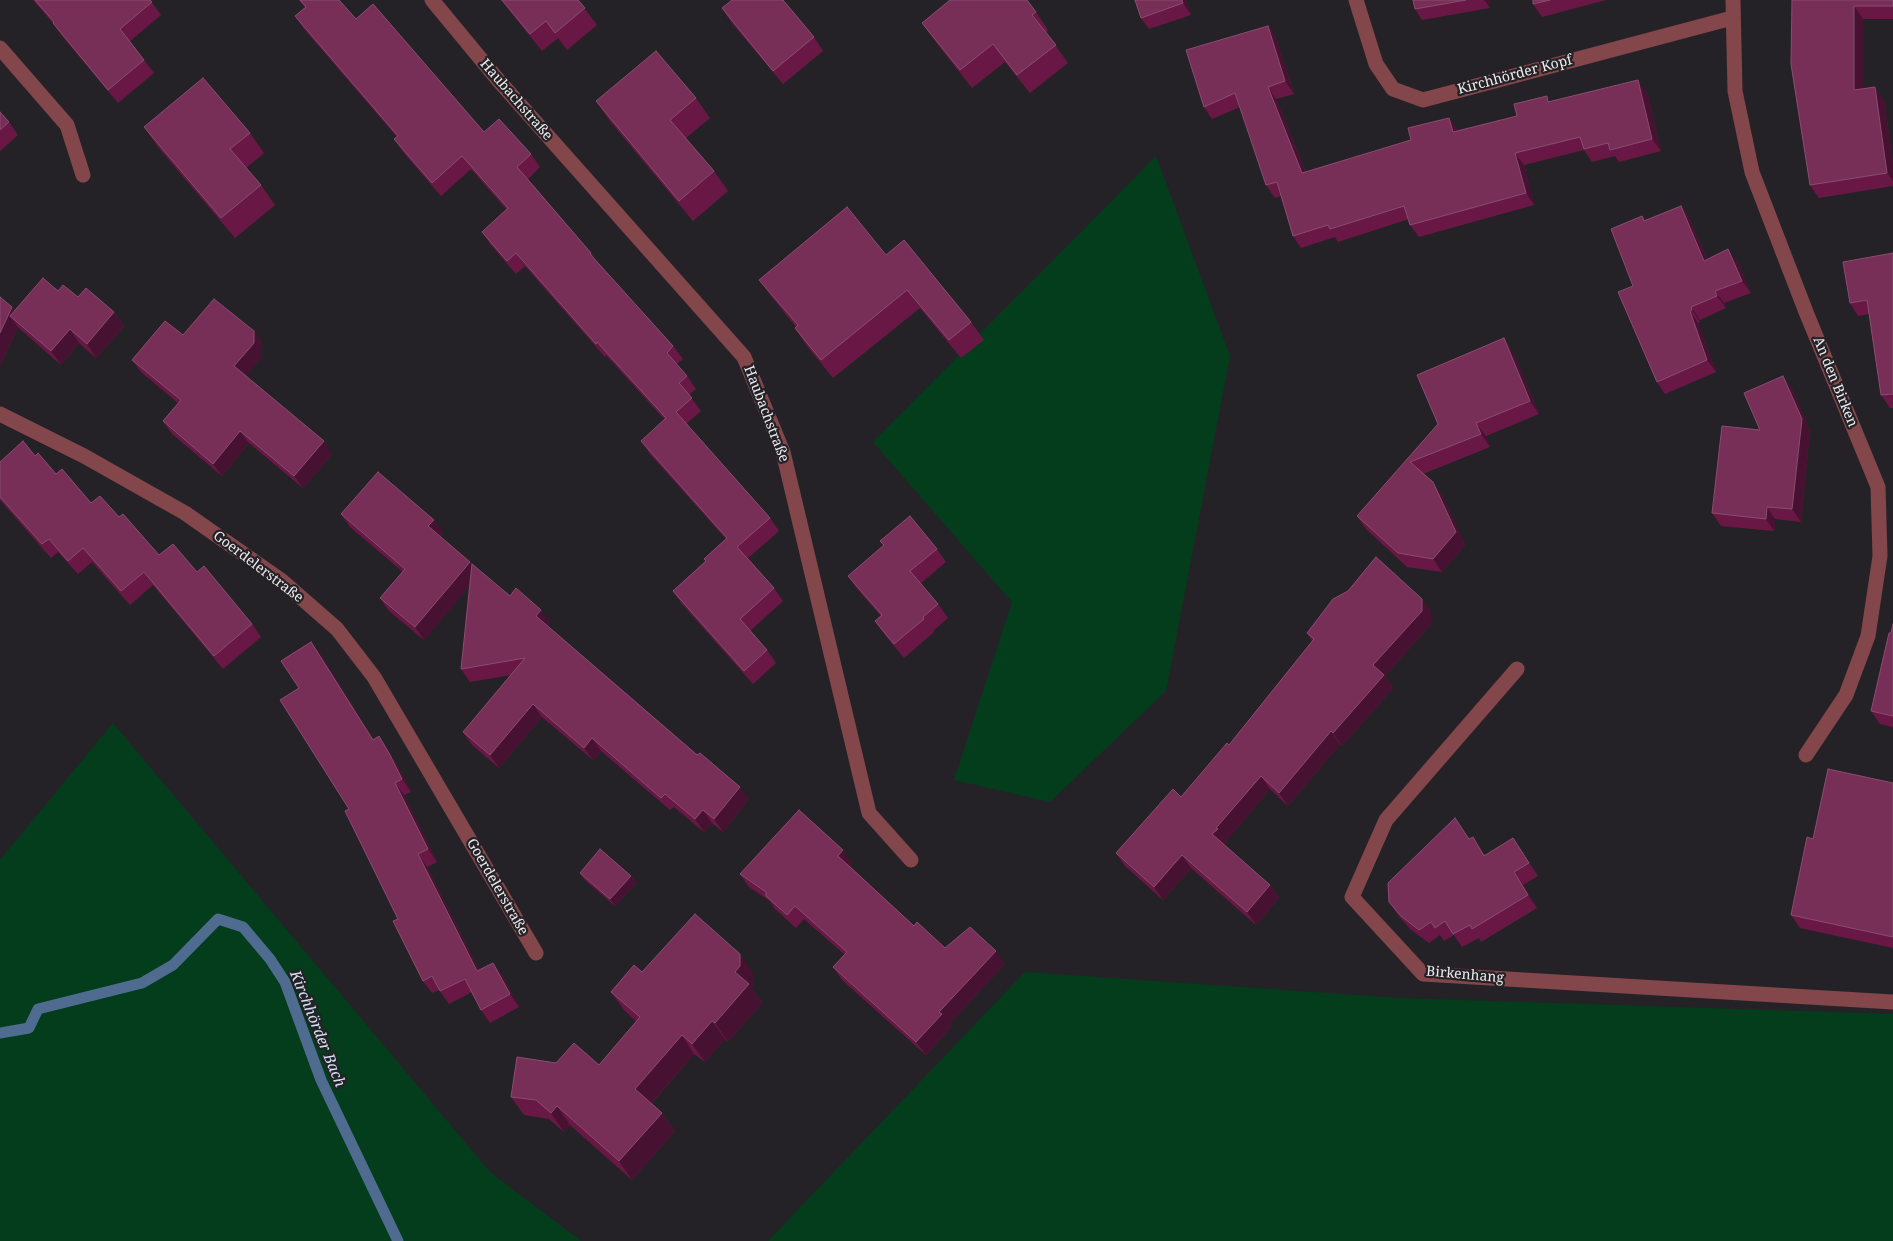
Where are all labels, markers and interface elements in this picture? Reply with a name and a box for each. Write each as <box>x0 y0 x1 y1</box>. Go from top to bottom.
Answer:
street label: Kirchhörder Kopf <box>1456 52 1574 98</box>
street label: Haubachstraße <box>476 56 556 144</box>
street label: An den Birken <box>1809 334 1861 430</box>
street label: Haubachstraße <box>740 363 792 465</box>
street label: Goerdelerstraße <box>210 528 306 606</box>
street label: Goerdelerstraße <box>463 836 531 938</box>
street label: Birkenhang <box>1425 963 1505 987</box>
water label: Kirchhörder Bach <box>285 968 349 1090</box>

